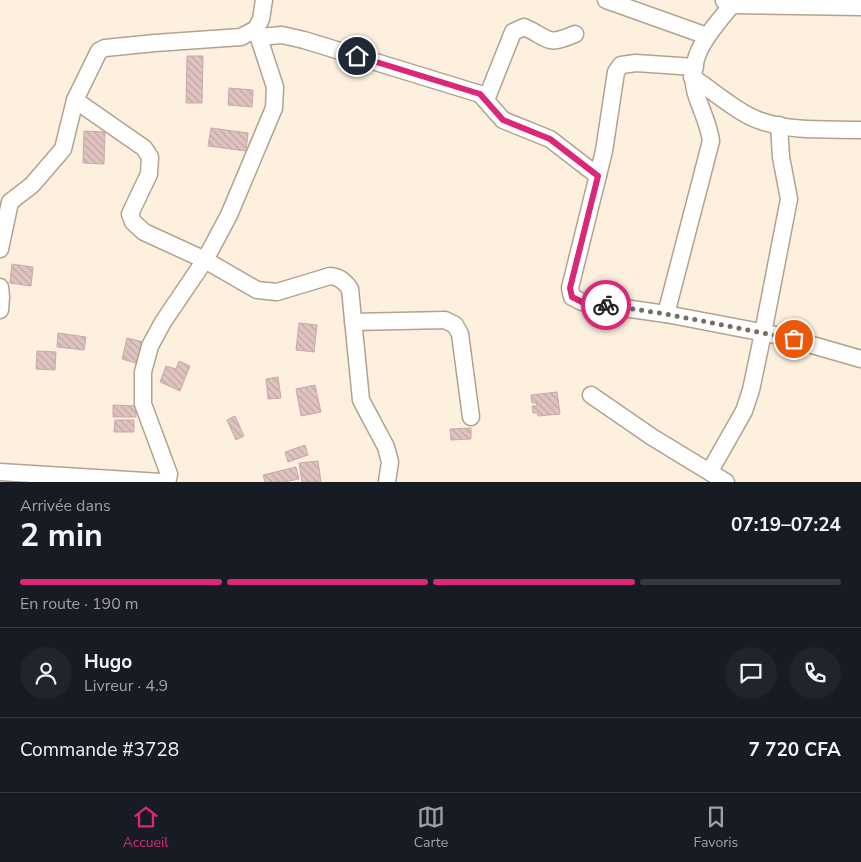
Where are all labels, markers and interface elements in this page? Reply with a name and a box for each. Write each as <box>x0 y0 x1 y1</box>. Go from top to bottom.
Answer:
pin <box>336 35 378 77</box>
icon: home <box>343 42 371 70</box>
courier <box>581 280 631 330</box>
icon: bike <box>592 291 620 319</box>
pin <box>773 318 815 360</box>
icon: bag <box>780 325 808 353</box>
text: Arrivée dans <box>20 495 111 517</box>
text: 07:19–07:24 <box>731 512 841 538</box>
text: 2 min <box>20 514 103 557</box>
text: En route · 190 m <box>20 593 139 615</box>
button: person <box>20 647 72 699</box>
button: chat <box>725 647 777 699</box>
button: phone <box>789 647 841 699</box>
text: Hugo <box>84 649 132 675</box>
text: Livreur · 4.9 <box>84 675 168 697</box>
text: Commande #3728 <box>20 737 179 763</box>
text: 7 720 CFA <box>748 737 841 763</box>
tab: Accueil <box>123 803 168 852</box>
tab: Carte <box>414 803 448 852</box>
tab: Favoris <box>694 803 738 852</box>

